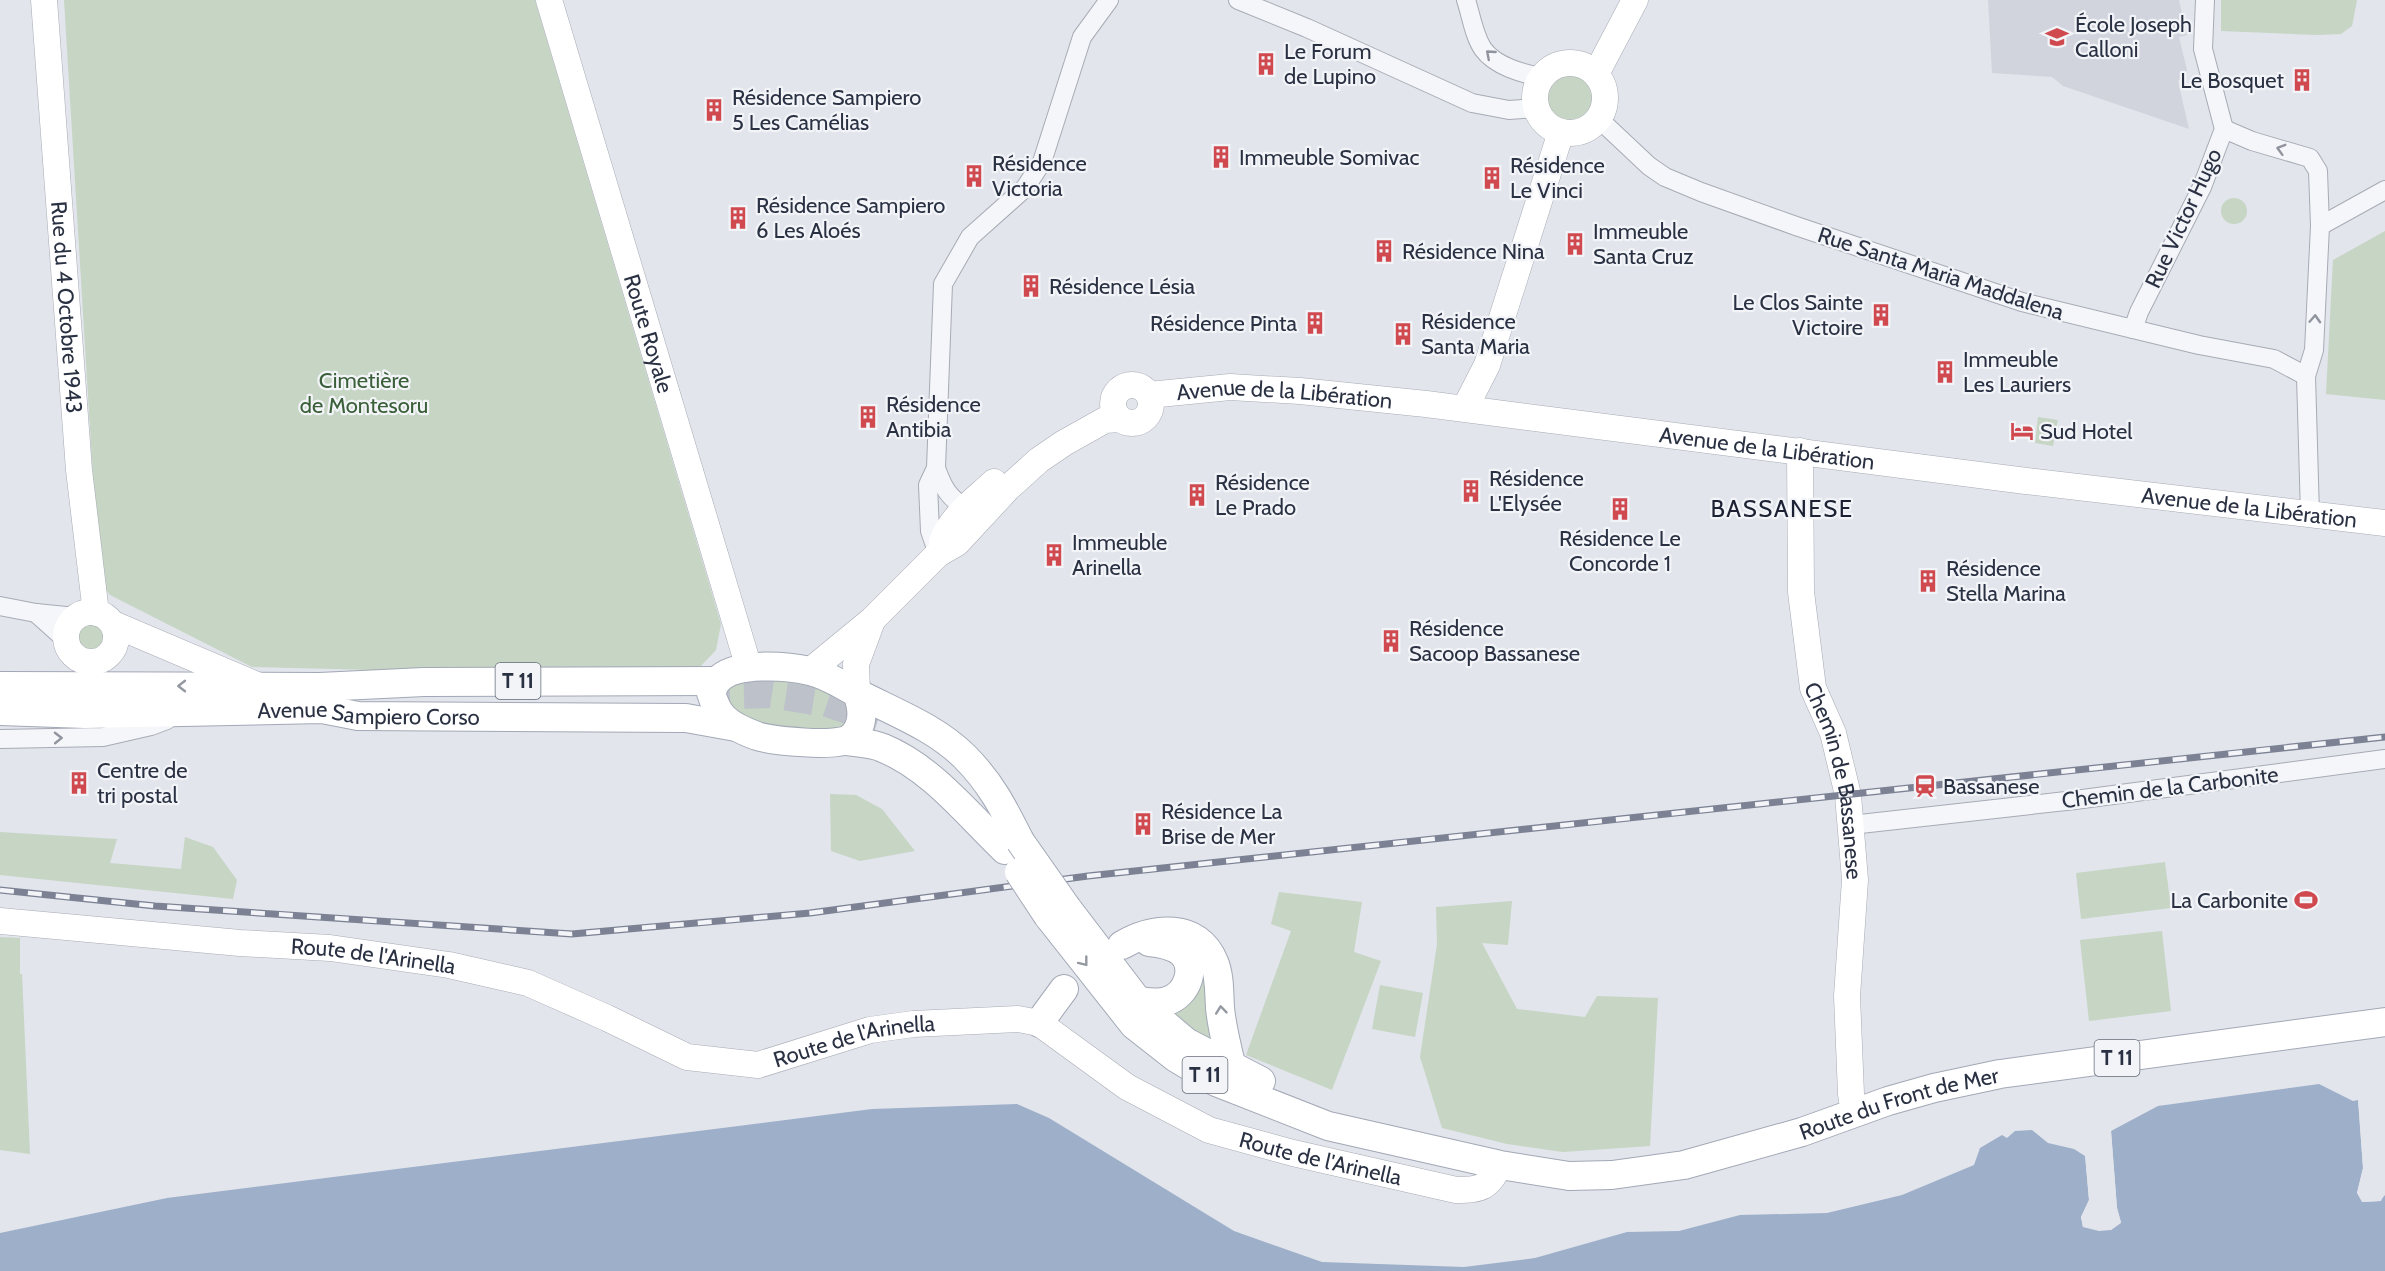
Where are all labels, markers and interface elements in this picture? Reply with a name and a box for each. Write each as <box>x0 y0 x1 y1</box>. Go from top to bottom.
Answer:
place label: École Joseph Calloni <box>2075 11 2192 63</box>
school or university icon: École Joseph Calloni <box>2044 24 2070 50</box>
place label: Le Forum de Lupino <box>1284 38 1376 90</box>
one-way arrow <box>1486 50 1497 61</box>
building icon: Le Forum de Lupino <box>1253 51 1279 77</box>
place label: Le Bosquet <box>2180 67 2285 94</box>
building icon: Le Bosquet <box>2289 67 2315 93</box>
place label: Résidence Sampiero 5 Les Camélias <box>732 84 921 136</box>
building icon: Résidence Sampiero 5 Les Camélias <box>701 97 727 123</box>
building icon: Immeuble Somivac <box>1208 144 1234 170</box>
place label: Immeuble Somivac <box>1239 144 1419 171</box>
street label: Rue Victor Hugo <box>2139 144 2228 292</box>
one-way arrow <box>2276 144 2287 156</box>
place label: Résidence Victoria <box>992 150 1087 202</box>
place label: Résidence Le Vinci <box>1510 152 1605 204</box>
building icon: Résidence Victoria <box>961 163 987 189</box>
building icon: Résidence Le Vinci <box>1479 165 1505 191</box>
place label: Résidence Sampiero 6 Les Aloés <box>756 192 945 244</box>
street label: Rue du 4 Octobre 1943 <box>45 200 88 414</box>
building icon: Résidence Sampiero 6 Les Aloés <box>725 205 751 231</box>
place label: Immeuble Santa Cruz <box>1593 218 1694 270</box>
street label: Rue Santa Maria Maddalena <box>1814 221 2068 326</box>
building icon: Immeuble Santa Cruz <box>1562 231 1588 257</box>
building icon: Résidence Nina <box>1371 238 1397 264</box>
place label: Résidence Nina <box>1402 238 1545 265</box>
street label: Route Royale <box>618 271 679 396</box>
building icon: Résidence Lésia <box>1018 273 1044 299</box>
place label: Résidence Lésia <box>1049 273 1196 300</box>
place label: Le Clos Sainte Victoire <box>1732 289 1863 341</box>
building icon: Le Clos Sainte Victoire <box>1868 302 1894 328</box>
place label: Résidence Santa Maria <box>1421 308 1530 360</box>
place label: Résidence Pinta <box>1150 310 1297 337</box>
building icon: Résidence Pinta <box>1302 310 1328 336</box>
one-way arrow <box>2309 314 2322 323</box>
building icon: Résidence Santa Maria <box>1390 321 1416 347</box>
place label: Immeuble Les Lauriers <box>1963 346 2071 398</box>
building icon: Immeuble Les Lauriers <box>1932 359 1958 385</box>
park label: Cimetière de Montesoru <box>300 367 428 419</box>
street label: Avenue de la Libération <box>1175 374 1394 414</box>
place label: Résidence Antibia <box>886 391 981 443</box>
building icon: Résidence Antibia <box>855 404 881 430</box>
hotel icon: Sud Hotel <box>2009 418 2035 444</box>
place label: Sud Hotel <box>2040 418 2133 445</box>
street label: Avenue de la Libération <box>1658 421 1876 475</box>
place label: Résidence L'Elysée <box>1489 465 1584 517</box>
place label: Résidence Le Prado <box>1215 469 1310 521</box>
building icon: Résidence L'Elysée <box>1458 478 1484 504</box>
building icon: Résidence Le Prado <box>1184 482 1210 508</box>
street label: Avenue de la Libération <box>2140 482 2359 534</box>
district label: BASSANESE <box>1711 494 1853 523</box>
building icon: Résidence Le Concorde 1 <box>1607 496 1633 522</box>
place label: Résidence Le Concorde 1 <box>1559 525 1681 577</box>
place label: Immeuble Arinella <box>1072 529 1167 581</box>
building icon: Immeuble Arinella <box>1041 542 1067 568</box>
place label: Résidence Stella Marina <box>1946 555 2066 607</box>
building icon: Résidence Stella Marina <box>1915 568 1941 594</box>
place label: Résidence Sacoop Bassanese <box>1409 615 1580 667</box>
building icon: Résidence Sacoop Bassanese <box>1378 628 1404 654</box>
road number: T 11 <box>496 663 540 699</box>
street label: Chemin de Bassanese <box>1798 678 1868 881</box>
one-way arrow <box>177 680 186 692</box>
street label: Avenue Sampiero Corso <box>257 696 480 731</box>
one-way arrow <box>54 732 63 744</box>
place label: Centre de tri postal <box>97 757 187 809</box>
street label: Chemin de la Carbonite <box>2060 761 2280 814</box>
building icon: Centre de tri postal <box>66 770 92 796</box>
station icon: Bassanese <box>1912 773 1938 799</box>
place label: Bassanese <box>1943 773 2039 800</box>
place label: Résidence La Brise de Mer <box>1161 798 1283 850</box>
building icon: Résidence La Brise de Mer <box>1130 811 1156 837</box>
place label: La Carbonite <box>2171 887 2288 914</box>
sports icon: La Carbonite <box>2293 887 2319 913</box>
street label: Route de l'Arinella <box>290 933 459 980</box>
one-way arrow <box>1077 955 1088 966</box>
one-way arrow <box>1215 1006 1228 1015</box>
street label: Route de l'Arinella <box>770 1010 936 1073</box>
road number: T 11 <box>2094 1040 2140 1076</box>
road number: T 11 <box>1182 1057 1228 1093</box>
street label: Route du Front de Mer <box>1796 1062 2001 1146</box>
street label: Route de l'Arinella <box>1236 1126 1405 1191</box>

